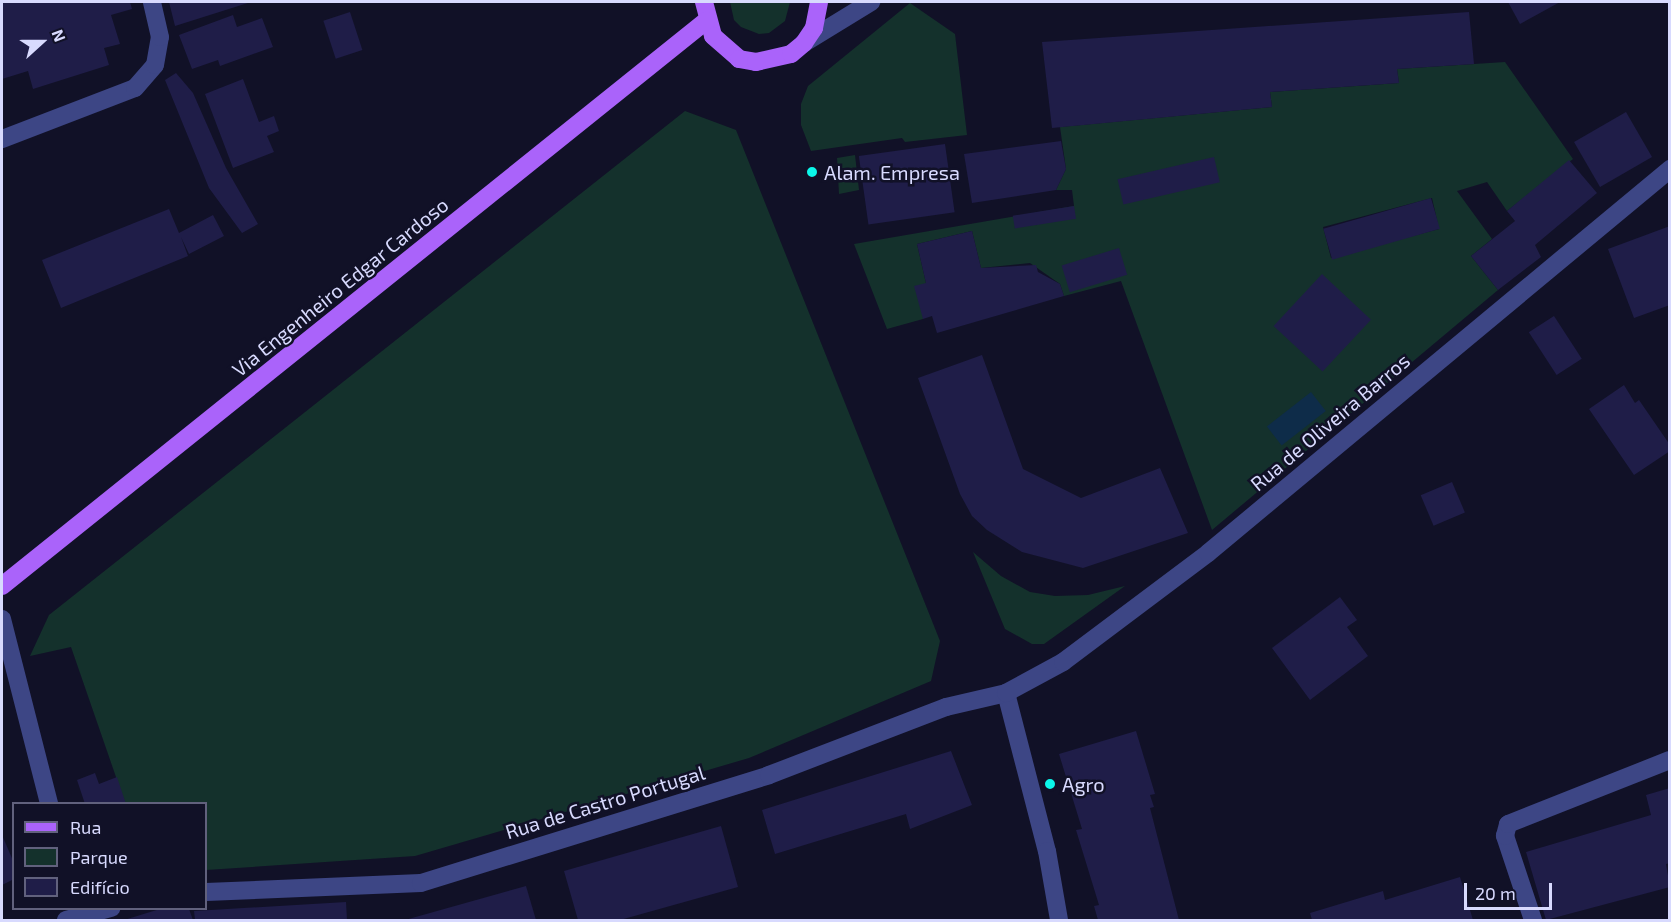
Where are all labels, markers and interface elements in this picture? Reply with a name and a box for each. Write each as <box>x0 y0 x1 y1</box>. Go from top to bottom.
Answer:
north arrow <box>12 12 72 72</box>
text: N <box>48 27 70 44</box>
place label: Alam. Empresa <box>824 160 960 184</box>
marker: Alam. Empresa <box>805 165 819 179</box>
street label: Via Engenheiro Edgar Cardoso <box>227 192 453 382</box>
street label: Rua de Oliveira Barros <box>1246 348 1414 496</box>
street label: Rua de Castro Portugal <box>502 760 708 844</box>
place label: Agro <box>1062 772 1105 796</box>
marker: Agro <box>1043 777 1057 791</box>
legend <box>12 802 207 910</box>
text: Rua <box>70 816 101 838</box>
text: Parque <box>70 846 128 868</box>
scale bar <box>1467 871 1556 909</box>
text: Edifício <box>70 876 130 898</box>
text: 20 m <box>1475 882 1516 904</box>

